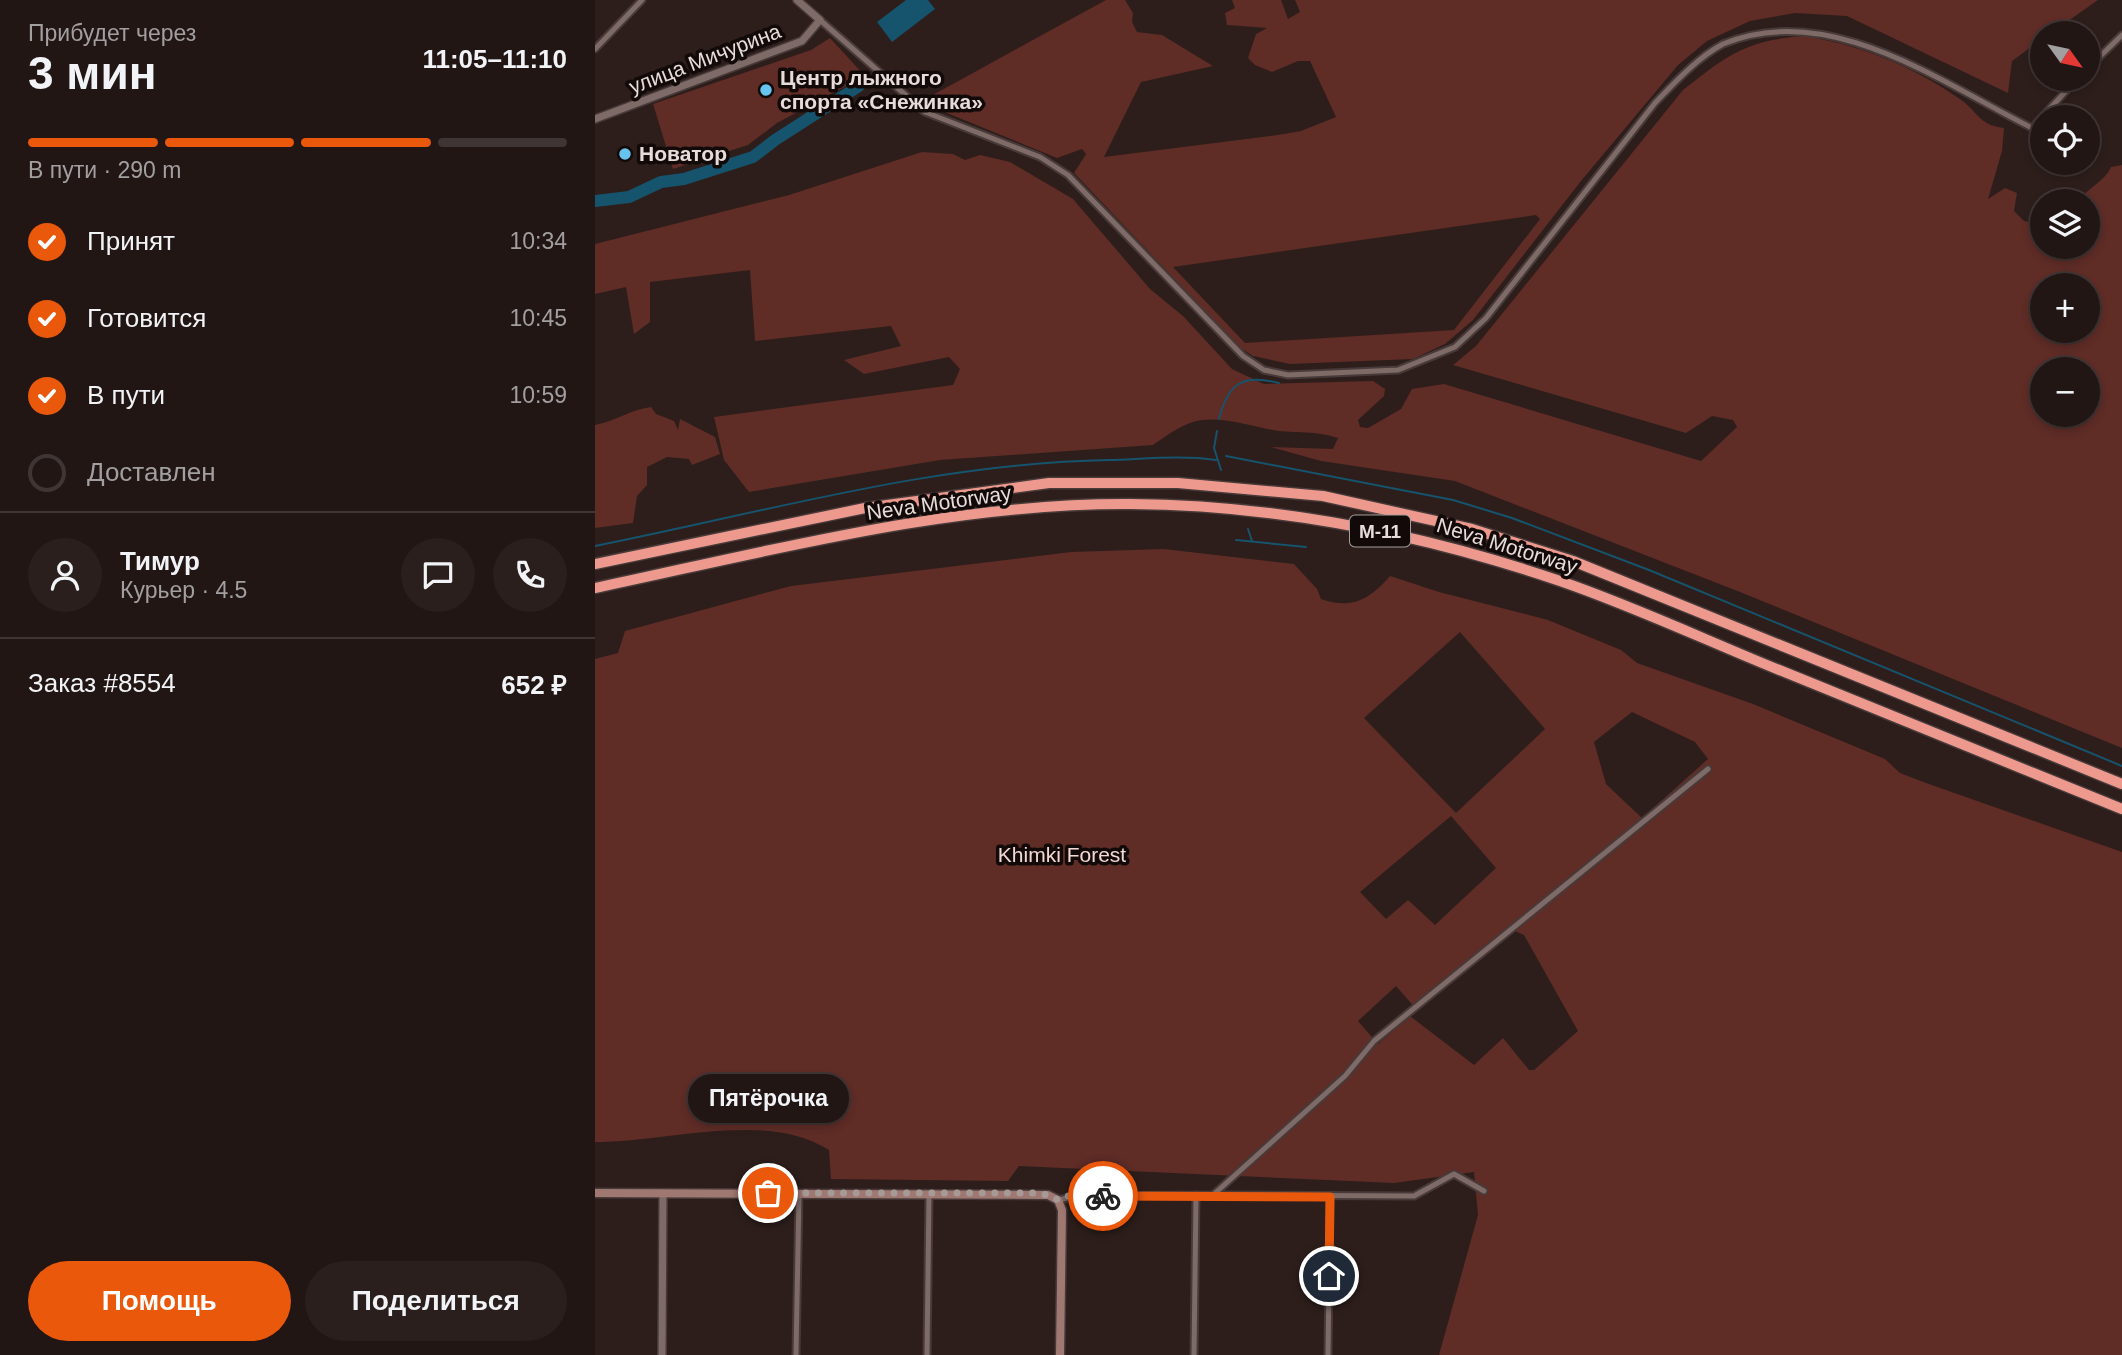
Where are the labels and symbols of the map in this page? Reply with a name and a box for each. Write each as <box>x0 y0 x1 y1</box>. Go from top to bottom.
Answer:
street label: улица Мичурина <box>626 19 784 98</box>
north arrow <box>2030 21 2100 91</box>
place label: Центр лыжного спорта «Снежинка» <box>780 66 983 113</box>
marker: Центр лыжного спорта «Снежинка» <box>758 82 774 98</box>
place label: Новатор <box>639 142 727 165</box>
marker: Новатор <box>617 146 633 162</box>
street label: Neva Motorway <box>865 481 1013 524</box>
street label: Neva Motorway <box>1434 513 1581 578</box>
road number: М-11 <box>1350 516 1410 546</box>
park label: Khimki Forest <box>998 843 1126 866</box>
callout: Пятёрочка <box>687 1074 849 1123</box>
courier <box>1068 1161 1138 1231</box>
pin <box>738 1163 798 1223</box>
pin <box>1299 1246 1359 1306</box>

